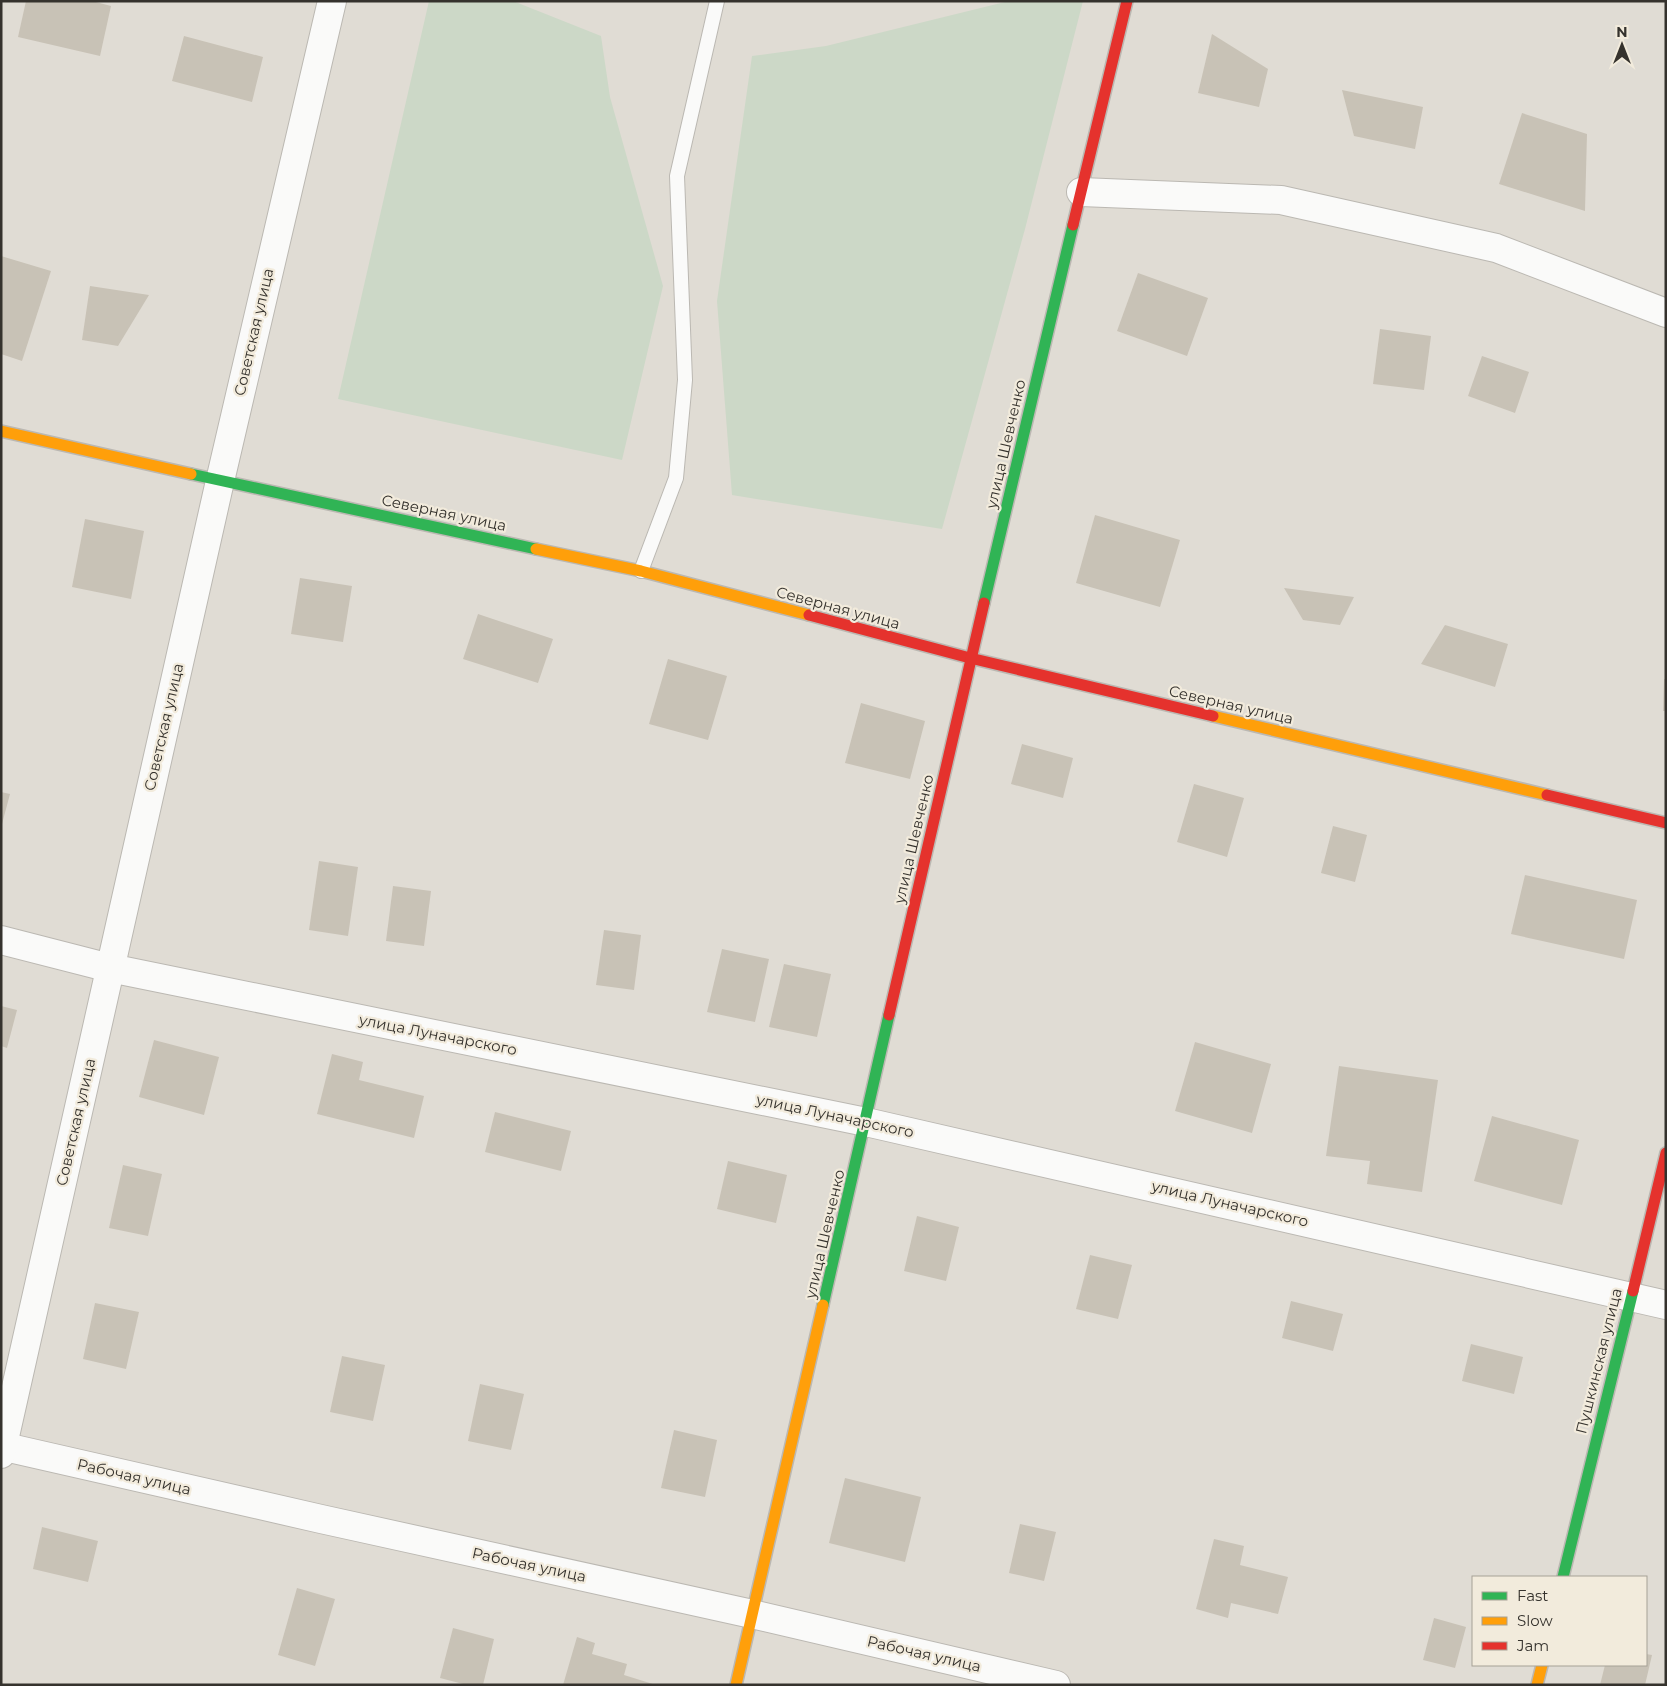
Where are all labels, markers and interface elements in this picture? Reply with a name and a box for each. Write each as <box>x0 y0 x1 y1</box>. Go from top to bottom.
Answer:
north arrow <box>1597 20 1647 70</box>
text: N <box>1616 23 1628 41</box>
street label: Советская улица <box>230 266 277 398</box>
street label: улица Шевченко <box>981 377 1030 511</box>
street label: Северная улица <box>380 490 508 535</box>
street label: Северная улица <box>774 582 902 633</box>
street label: Советская улица <box>140 661 187 793</box>
street label: Северная улица <box>1167 681 1295 728</box>
street label: улица Шевченко <box>889 772 938 906</box>
street label: улица Луначарского <box>357 1010 519 1059</box>
street label: Советская улица <box>52 1056 99 1188</box>
street label: улица Луначарского <box>754 1089 916 1141</box>
street label: улица Шевченко <box>800 1167 849 1301</box>
street label: улица Луначарского <box>1149 1176 1310 1231</box>
street label: Пушкинская улица <box>1571 1286 1626 1436</box>
street label: Рабочая улица <box>75 1454 193 1499</box>
street label: Рабочая улица <box>470 1543 588 1586</box>
legend <box>1472 1576 1647 1666</box>
text: Fast <box>1517 1586 1548 1605</box>
text: Slow <box>1517 1611 1553 1630</box>
street label: Рабочая улица <box>865 1631 983 1676</box>
text: Jam <box>1516 1636 1549 1655</box>

